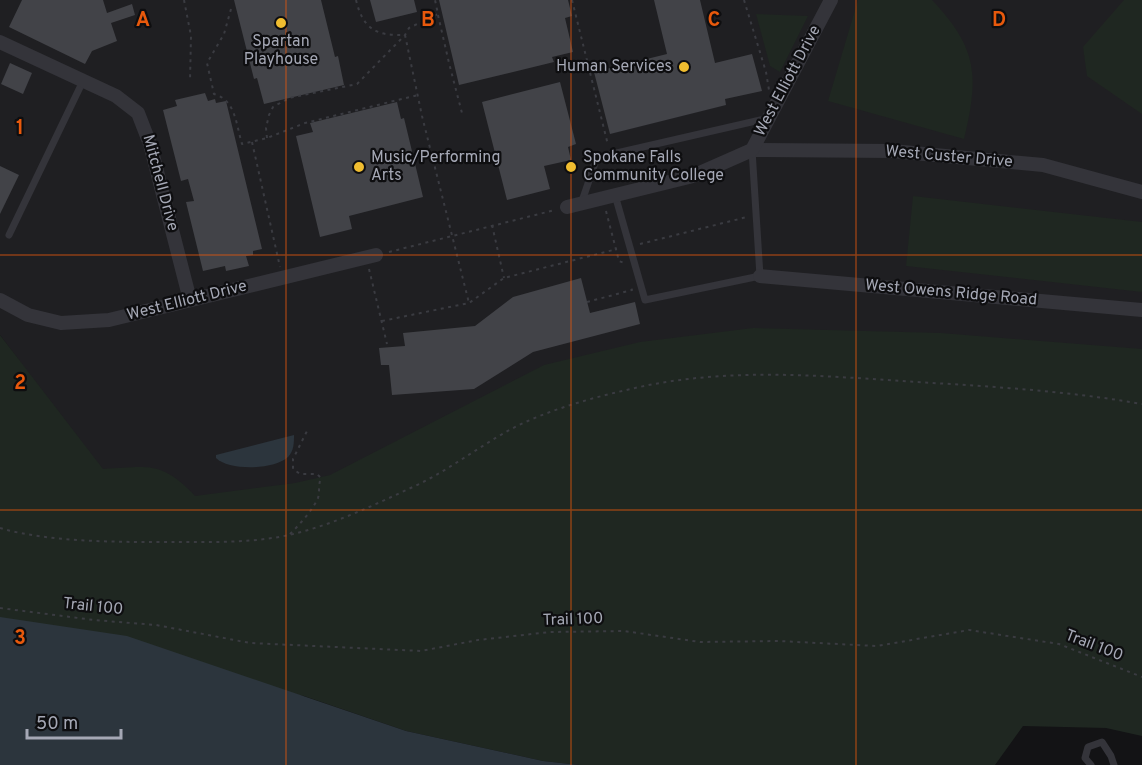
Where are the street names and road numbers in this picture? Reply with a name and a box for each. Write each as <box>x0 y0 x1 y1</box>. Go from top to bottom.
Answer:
street label: West Elliott Drive <box>750 22 826 140</box>
street label: Mitchell Drive <box>138 133 182 233</box>
street label: West Custer Drive <box>884 141 1014 173</box>
street label: West Elliott Drive <box>125 276 249 326</box>
street label: West Owens Ridge Road <box>864 276 1038 310</box>
street label: Trail 100 <box>62 594 124 620</box>
street label: Trail 100 <box>542 609 604 631</box>
street label: Trail 100 <box>1062 626 1126 666</box>

